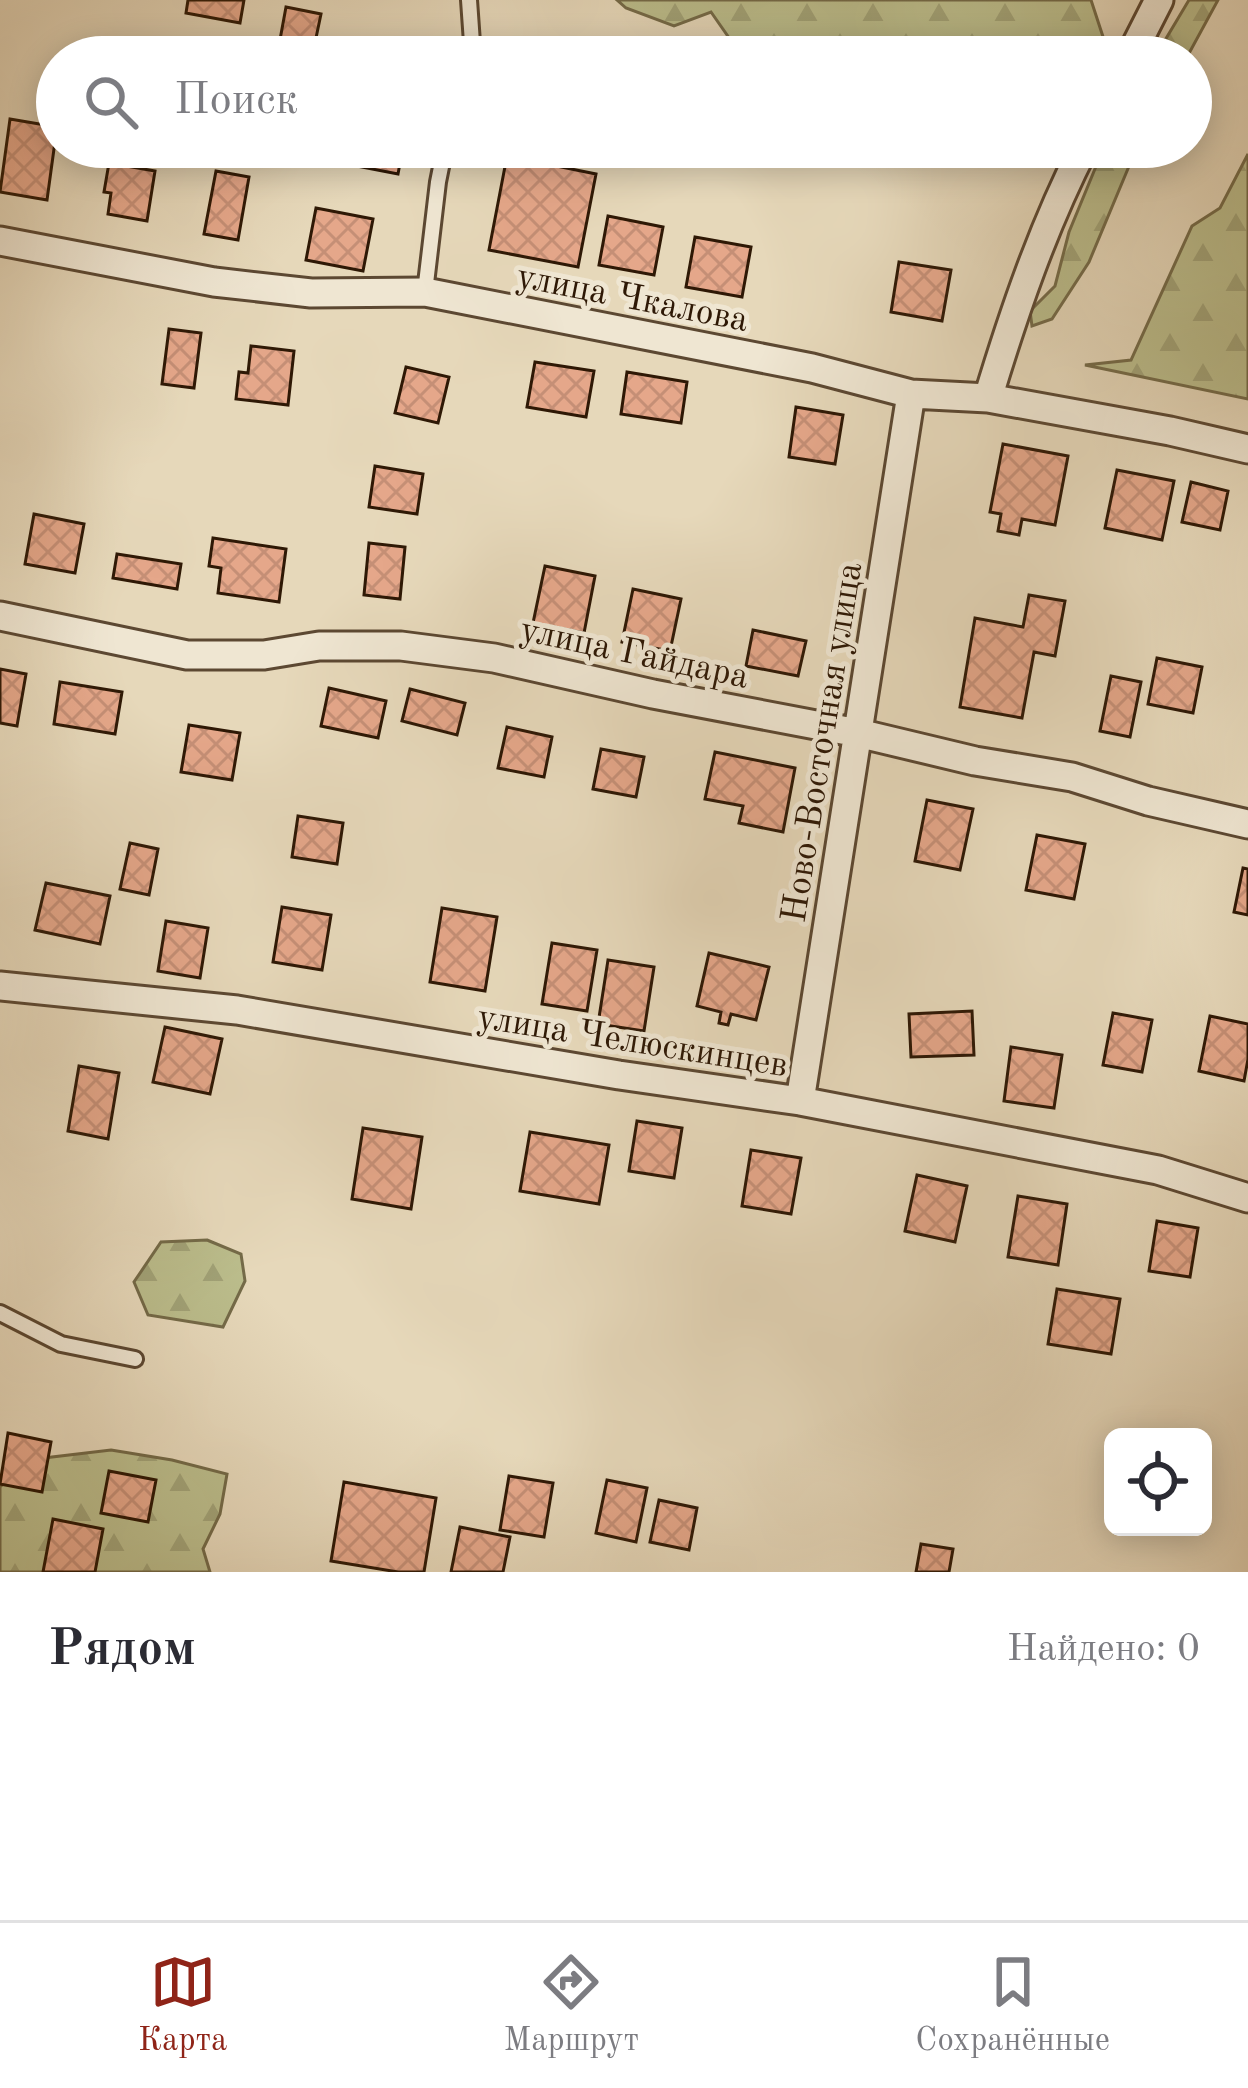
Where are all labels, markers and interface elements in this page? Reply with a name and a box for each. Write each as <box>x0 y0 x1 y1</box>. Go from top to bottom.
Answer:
search box <box>36 36 1212 168</box>
icon: search <box>78 69 144 135</box>
text: Поиск <box>174 79 298 124</box>
street label: улица Чкалова <box>513 260 751 340</box>
street label: Ново-Восточная улица <box>778 560 870 925</box>
street label: улица Гайдара <box>517 613 752 697</box>
street label: улица Челюскинцев <box>475 1001 790 1085</box>
map controls <box>1104 1428 1212 1536</box>
button: locate <box>1104 1428 1212 1536</box>
text: Рядом <box>48 1625 196 1676</box>
text: Найдено: 0 <box>1007 1630 1200 1669</box>
tab: Карта <box>138 1949 227 2062</box>
tab: Маршрут <box>504 1949 639 2062</box>
tab: Сохранённые <box>915 1949 1110 2062</box>

